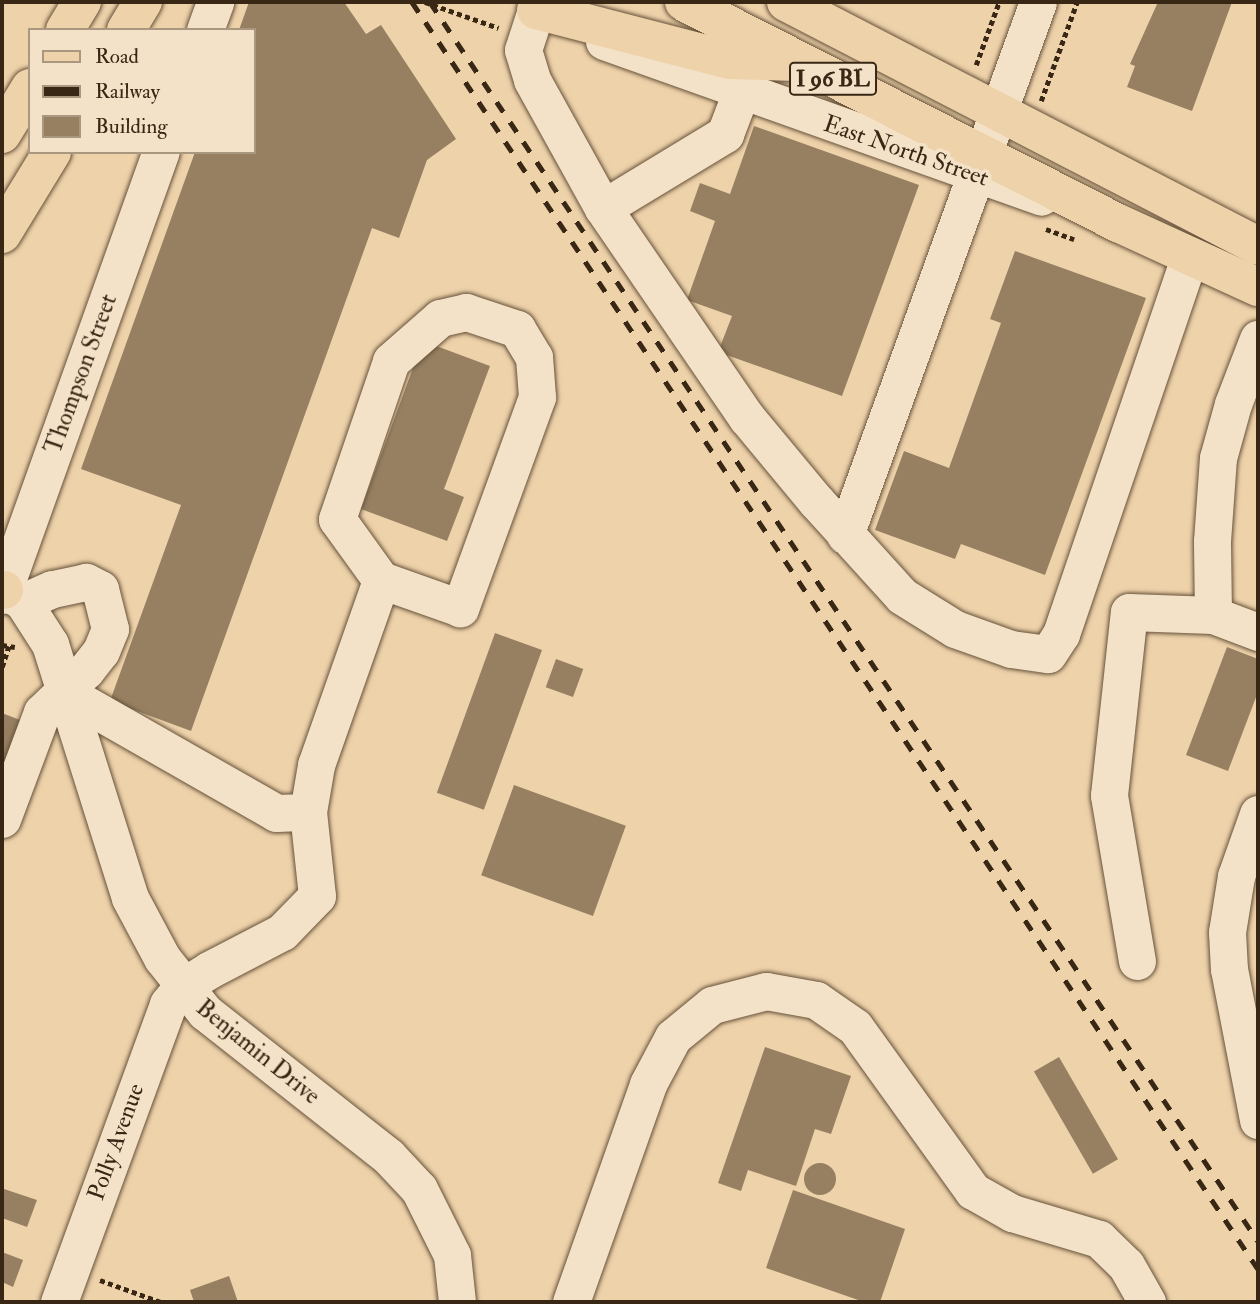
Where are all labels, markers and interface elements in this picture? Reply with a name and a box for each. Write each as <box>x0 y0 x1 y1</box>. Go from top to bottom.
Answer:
legend <box>28 28 256 154</box>
text: Road <box>95 43 139 70</box>
road number: I 96 BL <box>788 60 878 99</box>
text: Railway <box>95 78 160 105</box>
street label: East North Street <box>820 109 992 193</box>
text: Building <box>95 113 168 140</box>
street label: Thompson Street <box>39 290 123 458</box>
street label: Benjamin Drive <box>190 993 326 1111</box>
street label: Polly Avenue <box>82 1080 150 1204</box>

